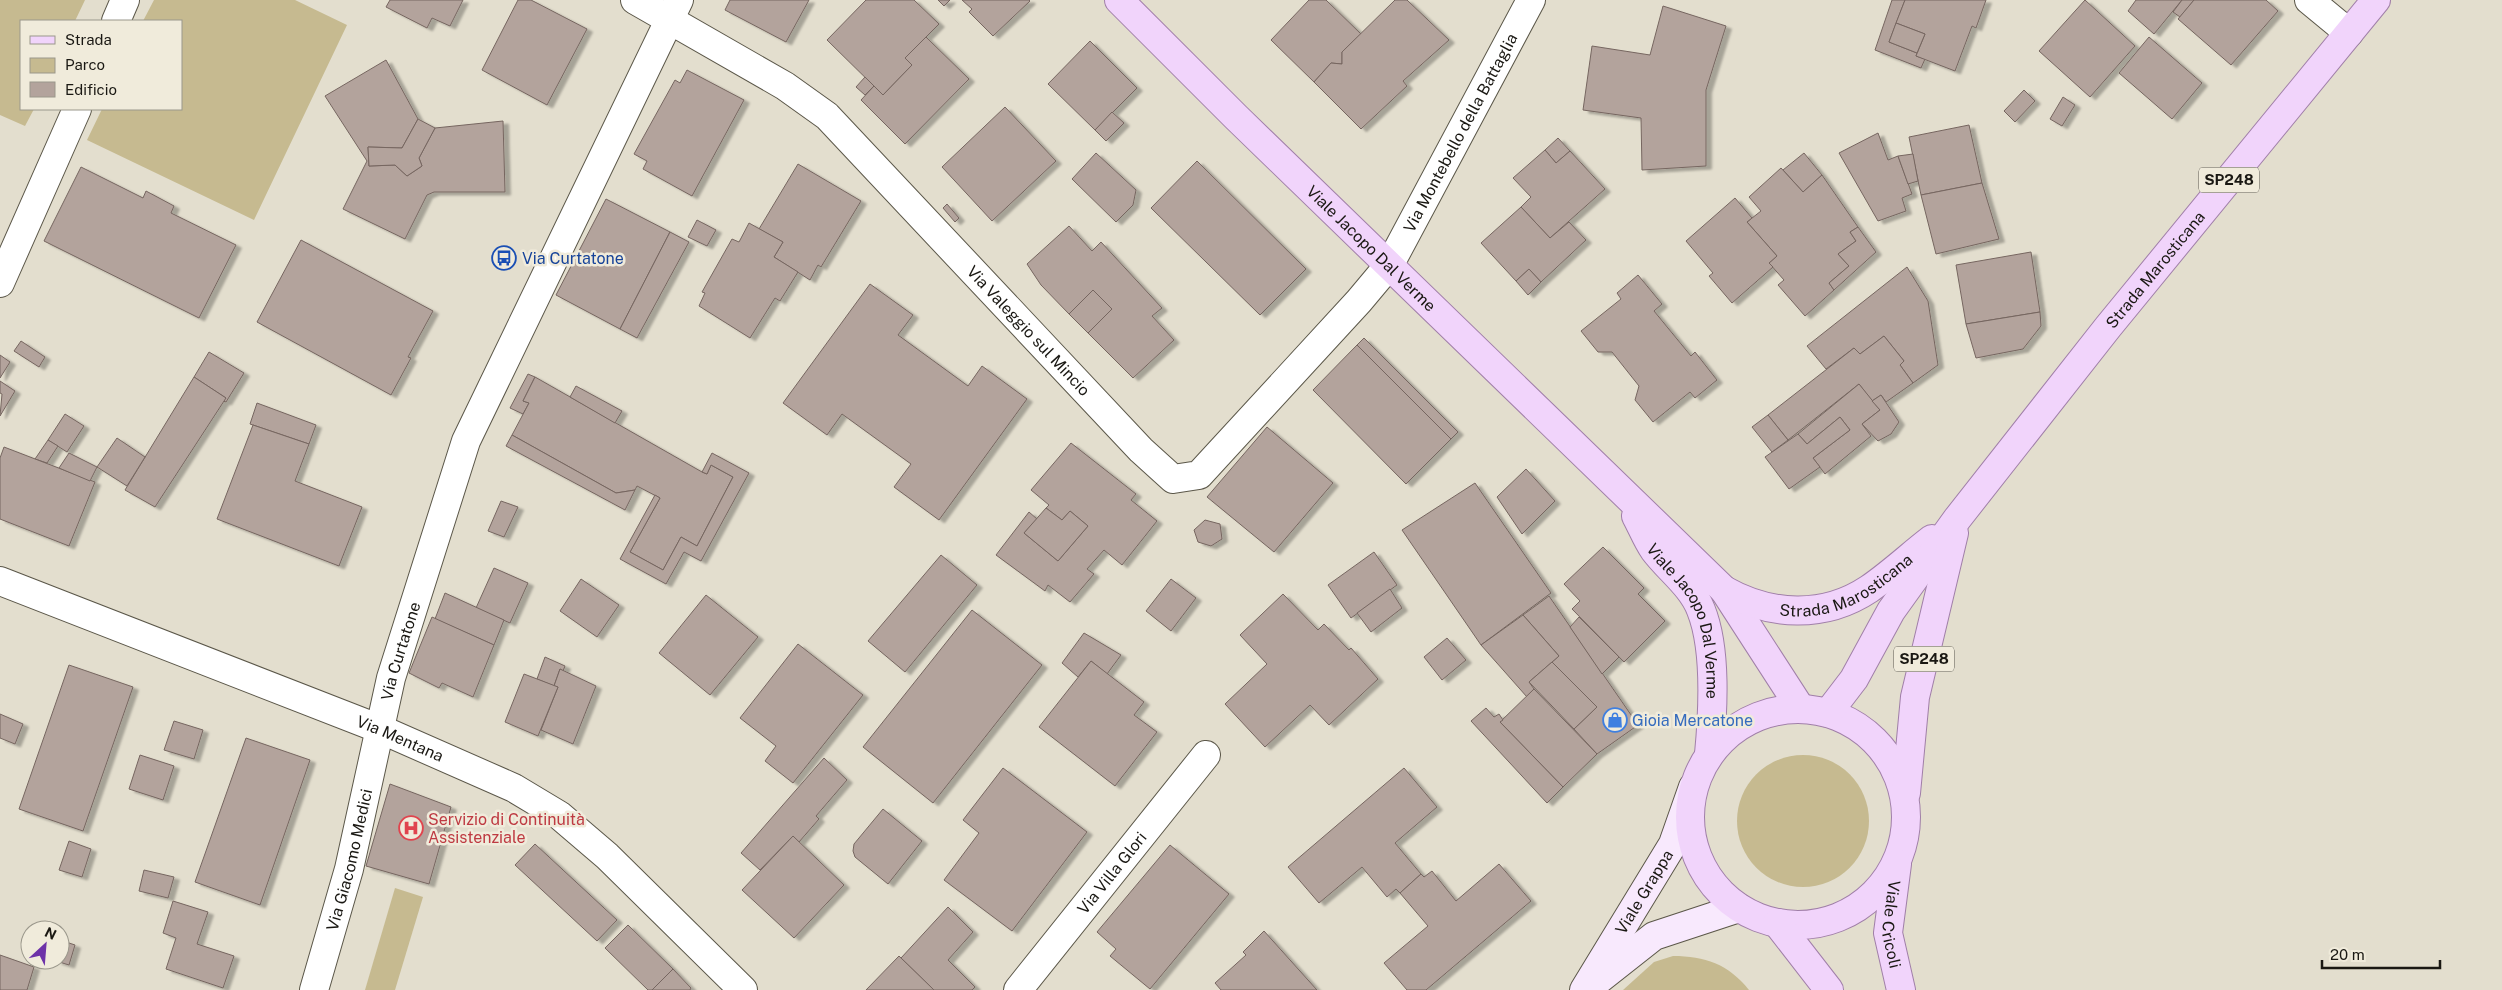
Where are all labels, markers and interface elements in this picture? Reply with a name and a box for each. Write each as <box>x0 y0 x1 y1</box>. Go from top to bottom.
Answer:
legend <box>20 20 182 110</box>
street label: Via Montebello della Battaglia <box>1400 30 1522 236</box>
text: Strada <box>65 31 112 48</box>
text: Parco <box>65 56 105 73</box>
text: Edificio <box>65 81 117 98</box>
road number: SP248 <box>2199 168 2259 192</box>
street label: Viale Jacopo Dal Verme <box>1302 182 1440 316</box>
street label: Strada Marosticana <box>2102 208 2209 332</box>
bus stop icon: Via Curtatone <box>491 245 517 271</box>
place label: Via Curtatone <box>522 249 624 268</box>
street label: Via Valeggio sul Mincio <box>963 262 1094 400</box>
street label: Viale Jacopo Dal Verme <box>1642 540 1722 699</box>
street label: Strada Marosticana <box>1779 550 1916 621</box>
street label: Via Curtatone <box>377 599 425 702</box>
road number: SP248 <box>1894 646 1954 672</box>
shop icon: Gioia Mercatone <box>1602 707 1628 733</box>
place label: Gioia Mercatone <box>1632 711 1753 730</box>
street label: Via Mentana <box>354 712 446 766</box>
street label: Via Giacomo Medici <box>323 787 376 933</box>
place label: Servizio di Continuità Assistenziale <box>428 810 585 847</box>
hospital icon: Servizio di Continuità Assistenziale <box>398 815 424 841</box>
street label: Via Villa Glori <box>1074 828 1151 918</box>
street label: Viale Grappa <box>1611 846 1677 938</box>
street label: Viale Cricoli <box>1878 879 1905 970</box>
north arrow <box>20 920 70 970</box>
text: N <box>42 924 59 943</box>
scale bar <box>2322 938 2440 970</box>
text: 20 m <box>2330 946 2365 963</box>

